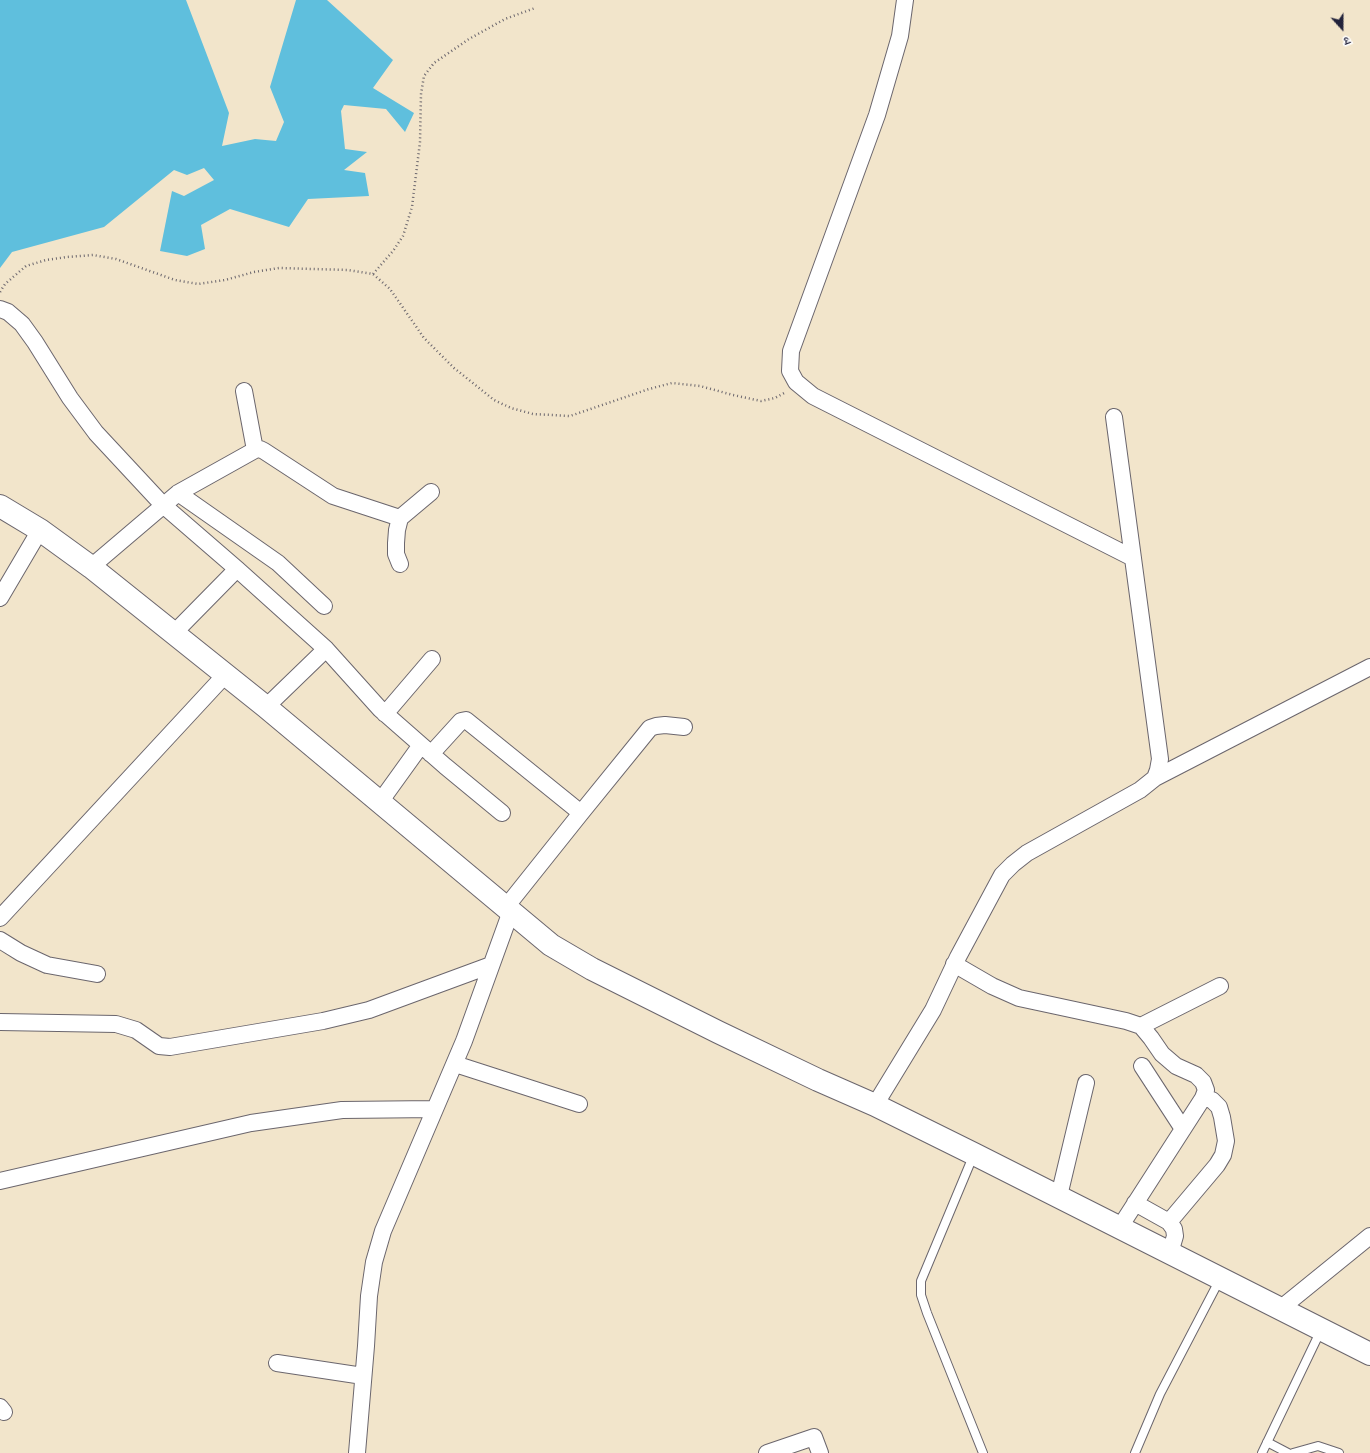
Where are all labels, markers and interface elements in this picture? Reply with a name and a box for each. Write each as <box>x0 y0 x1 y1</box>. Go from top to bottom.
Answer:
north arrow <box>1322 8 1362 48</box>
text: उ <box>1341 32 1352 48</box>

